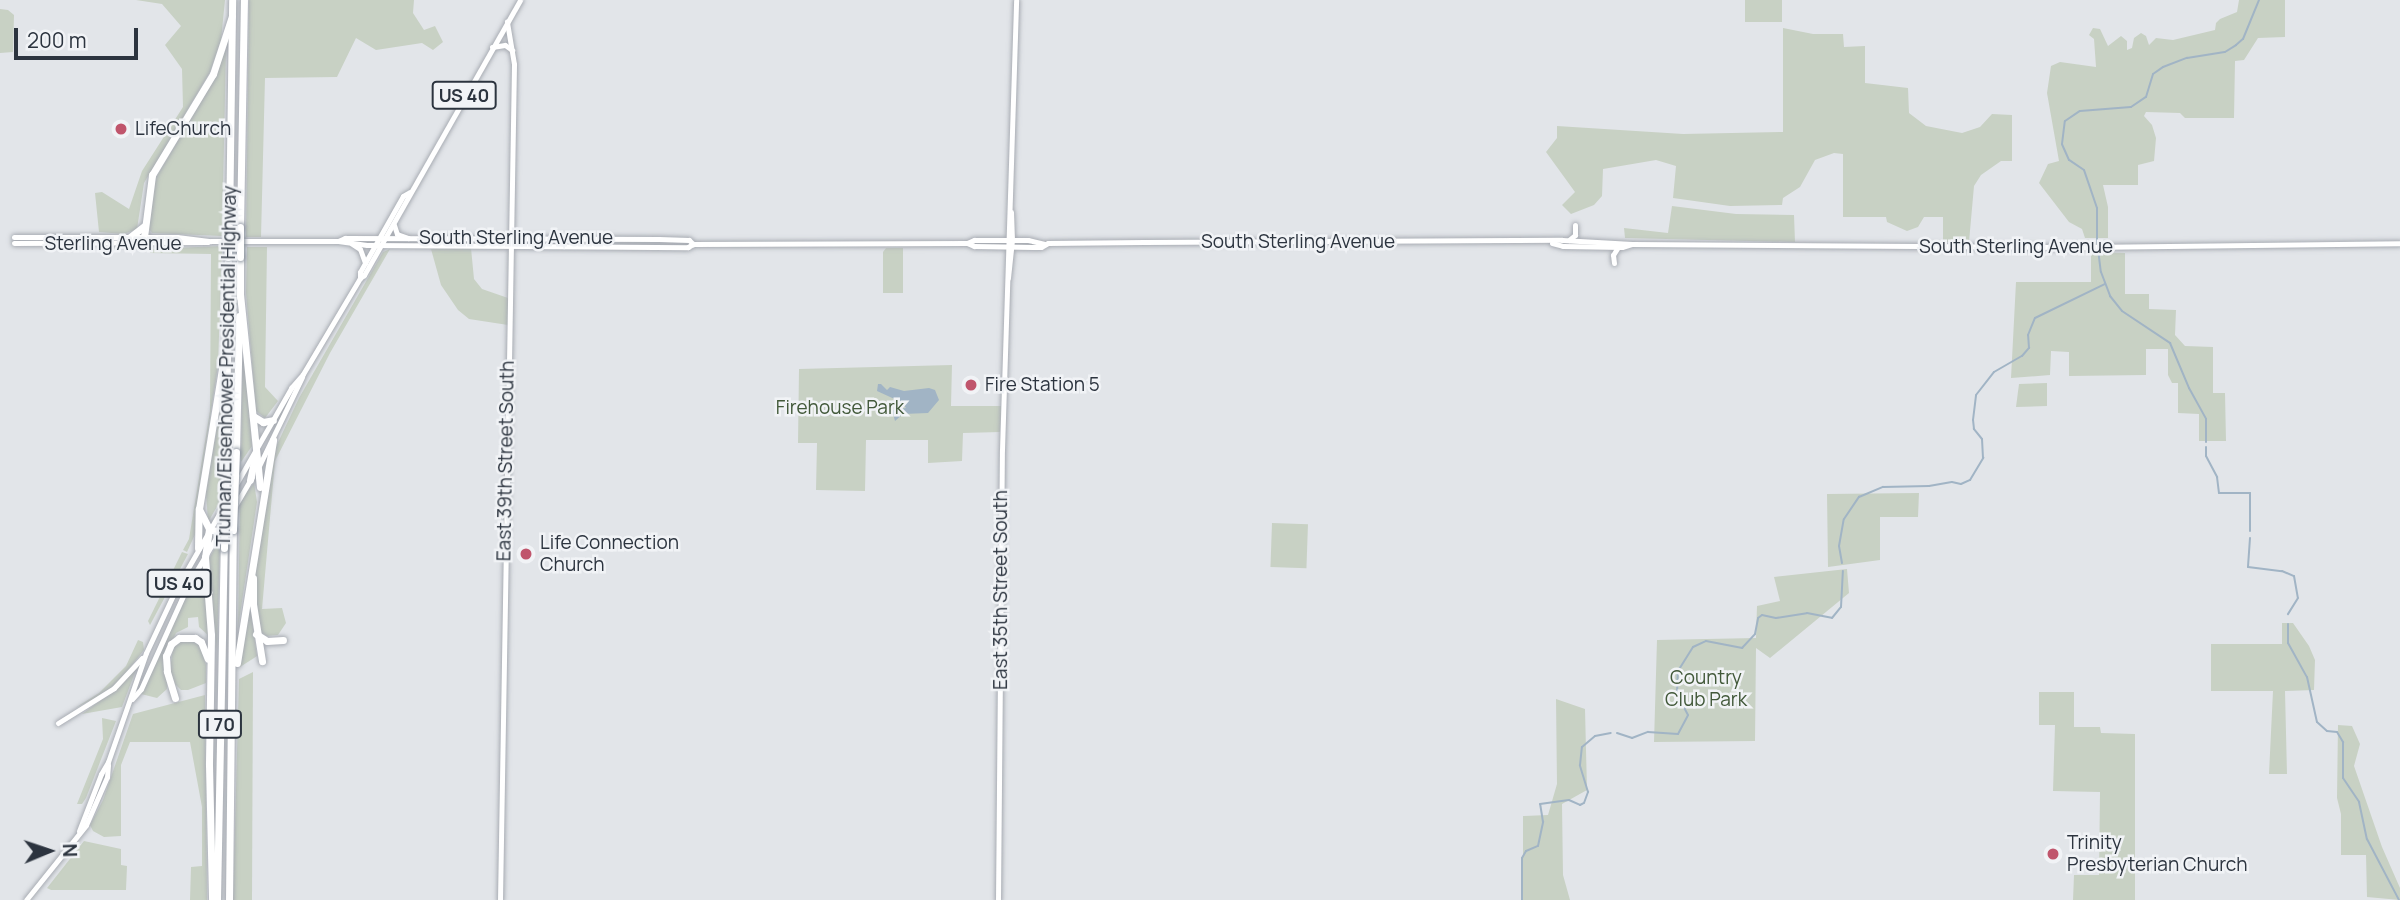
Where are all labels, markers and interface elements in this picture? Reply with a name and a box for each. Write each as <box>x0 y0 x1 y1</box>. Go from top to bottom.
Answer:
scale bar <box>18 14 142 58</box>
text: 200 m <box>27 26 87 54</box>
road number: US 40 <box>431 80 497 110</box>
place label: LifeChurch <box>135 118 231 140</box>
marker: LifeChurch <box>113 121 129 137</box>
street label: Truman/Eisenhower Presidential Highway <box>212 185 242 547</box>
street label: South Sterling Avenue <box>419 227 613 249</box>
street label: South Sterling Avenue <box>1201 231 1395 253</box>
street label: Sterling Avenue <box>44 233 182 255</box>
street label: South Sterling Avenue <box>1919 236 2113 258</box>
street label: East 39th Street South <box>493 361 519 561</box>
place label: Fire Station 5 <box>985 374 1100 396</box>
marker: Fire Station 5 <box>963 377 979 393</box>
park label: Firehouse Park <box>776 397 904 419</box>
street label: East 35th Street South <box>990 490 1012 690</box>
place label: Life Connection Church <box>540 532 679 576</box>
marker: Life Connection Church <box>518 546 534 562</box>
road number: US 40 <box>146 568 212 598</box>
park label: Country Club Park <box>1665 667 1747 711</box>
road number: I 70 <box>197 710 243 738</box>
north arrow <box>14 816 84 886</box>
place label: Trinity Presbyterian Church <box>2067 832 2248 876</box>
text: N <box>57 843 83 858</box>
marker: Trinity Presbyterian Church <box>2045 846 2061 862</box>

